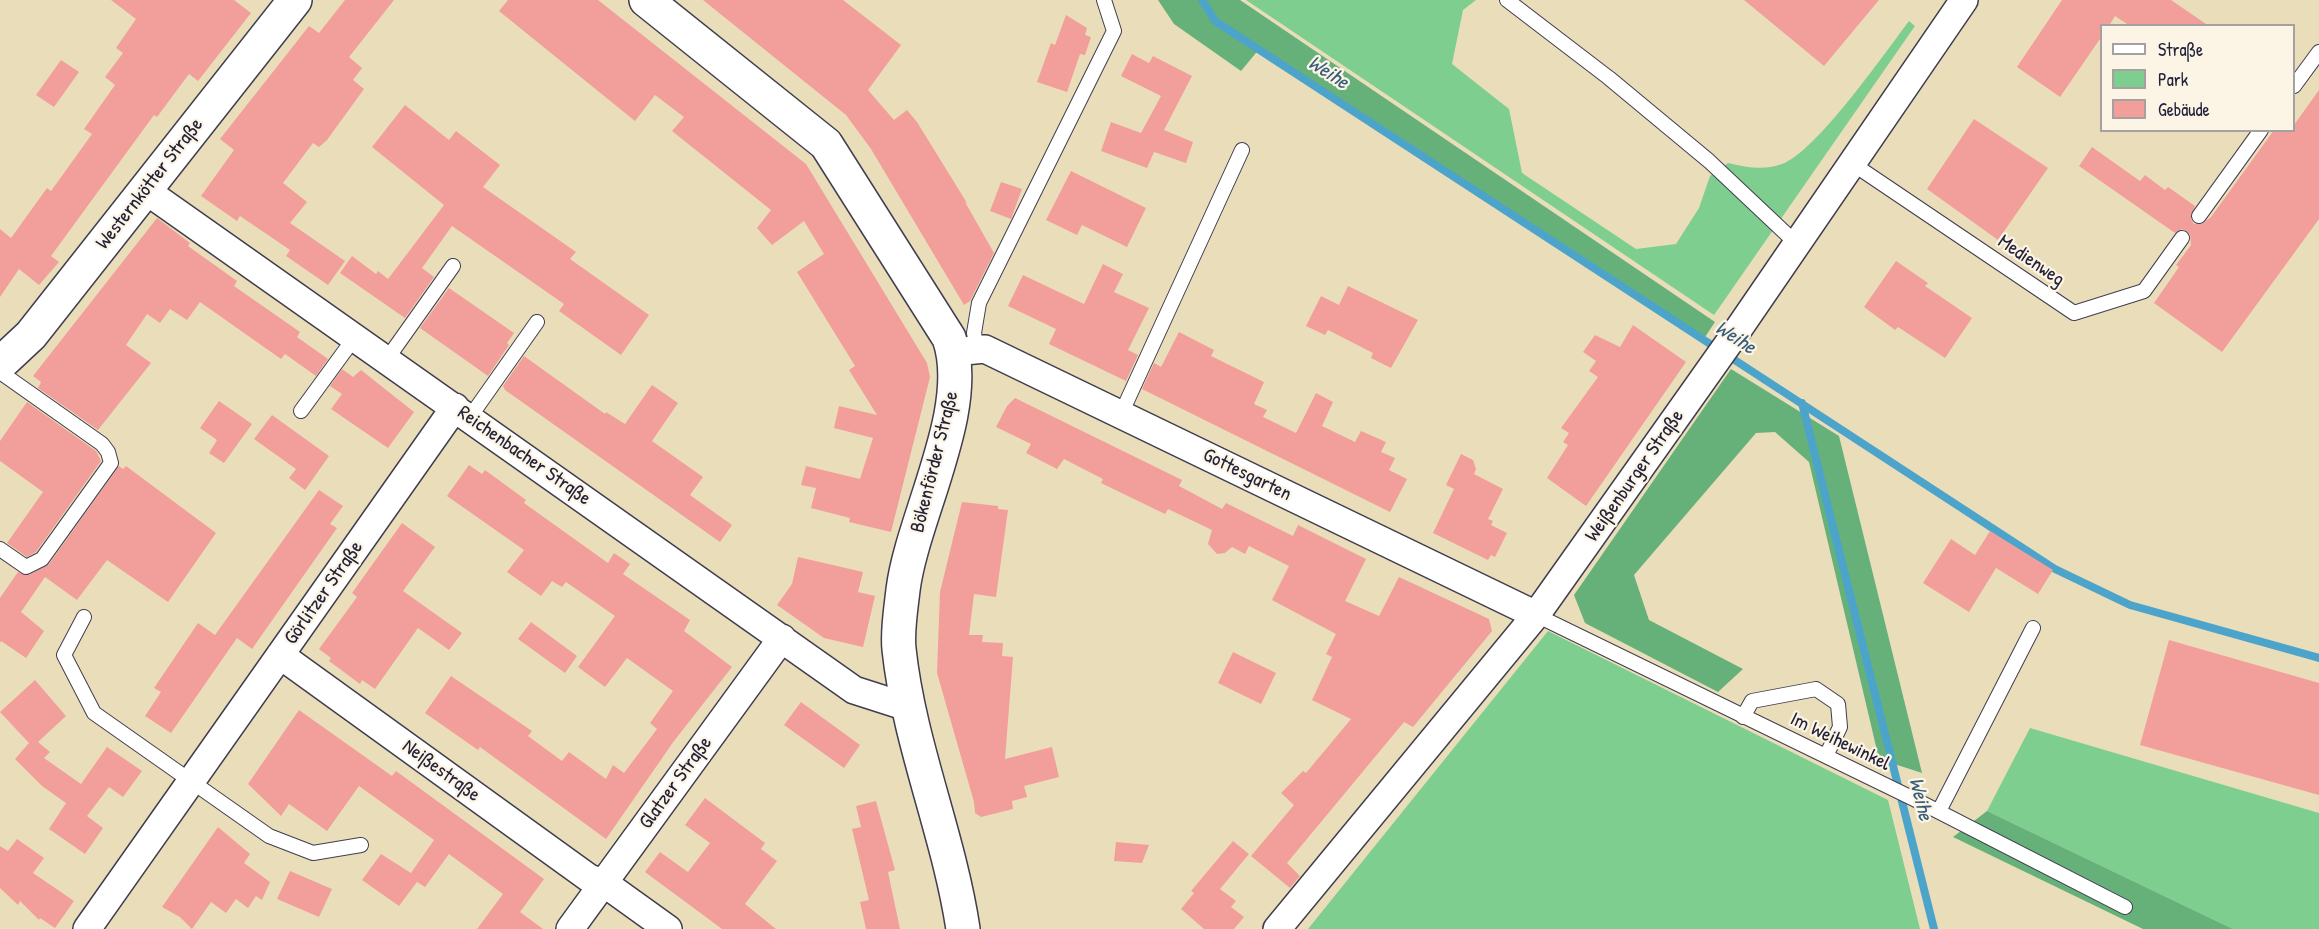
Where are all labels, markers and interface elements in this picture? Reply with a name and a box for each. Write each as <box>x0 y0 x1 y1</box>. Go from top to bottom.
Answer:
legend <box>2100 24 2295 132</box>
text: Straße <box>2158 37 2203 62</box>
water label: Weihe <box>1303 51 1353 95</box>
text: Park <box>2158 67 2188 92</box>
text: Gebäude <box>2158 97 2210 122</box>
street label: Westernkötter Straße <box>91 114 209 254</box>
street label: Medienweg <box>1993 230 2069 292</box>
water label: Weihe <box>1710 316 1760 360</box>
street label: Bökenförder Straße <box>906 389 964 535</box>
street label: Reichenbacher Straße <box>453 401 595 511</box>
street label: Weißenburger Straße <box>1581 405 1689 547</box>
street label: Gottesgarten <box>1199 443 1295 507</box>
street label: Görlitzer Straße <box>279 537 369 649</box>
street label: Im Weihewinkel <box>1786 707 1894 777</box>
street label: Glatzer Straße <box>634 732 718 834</box>
street label: Neißestraße <box>397 735 485 807</box>
water label: Weihe <box>1903 775 1937 823</box>

